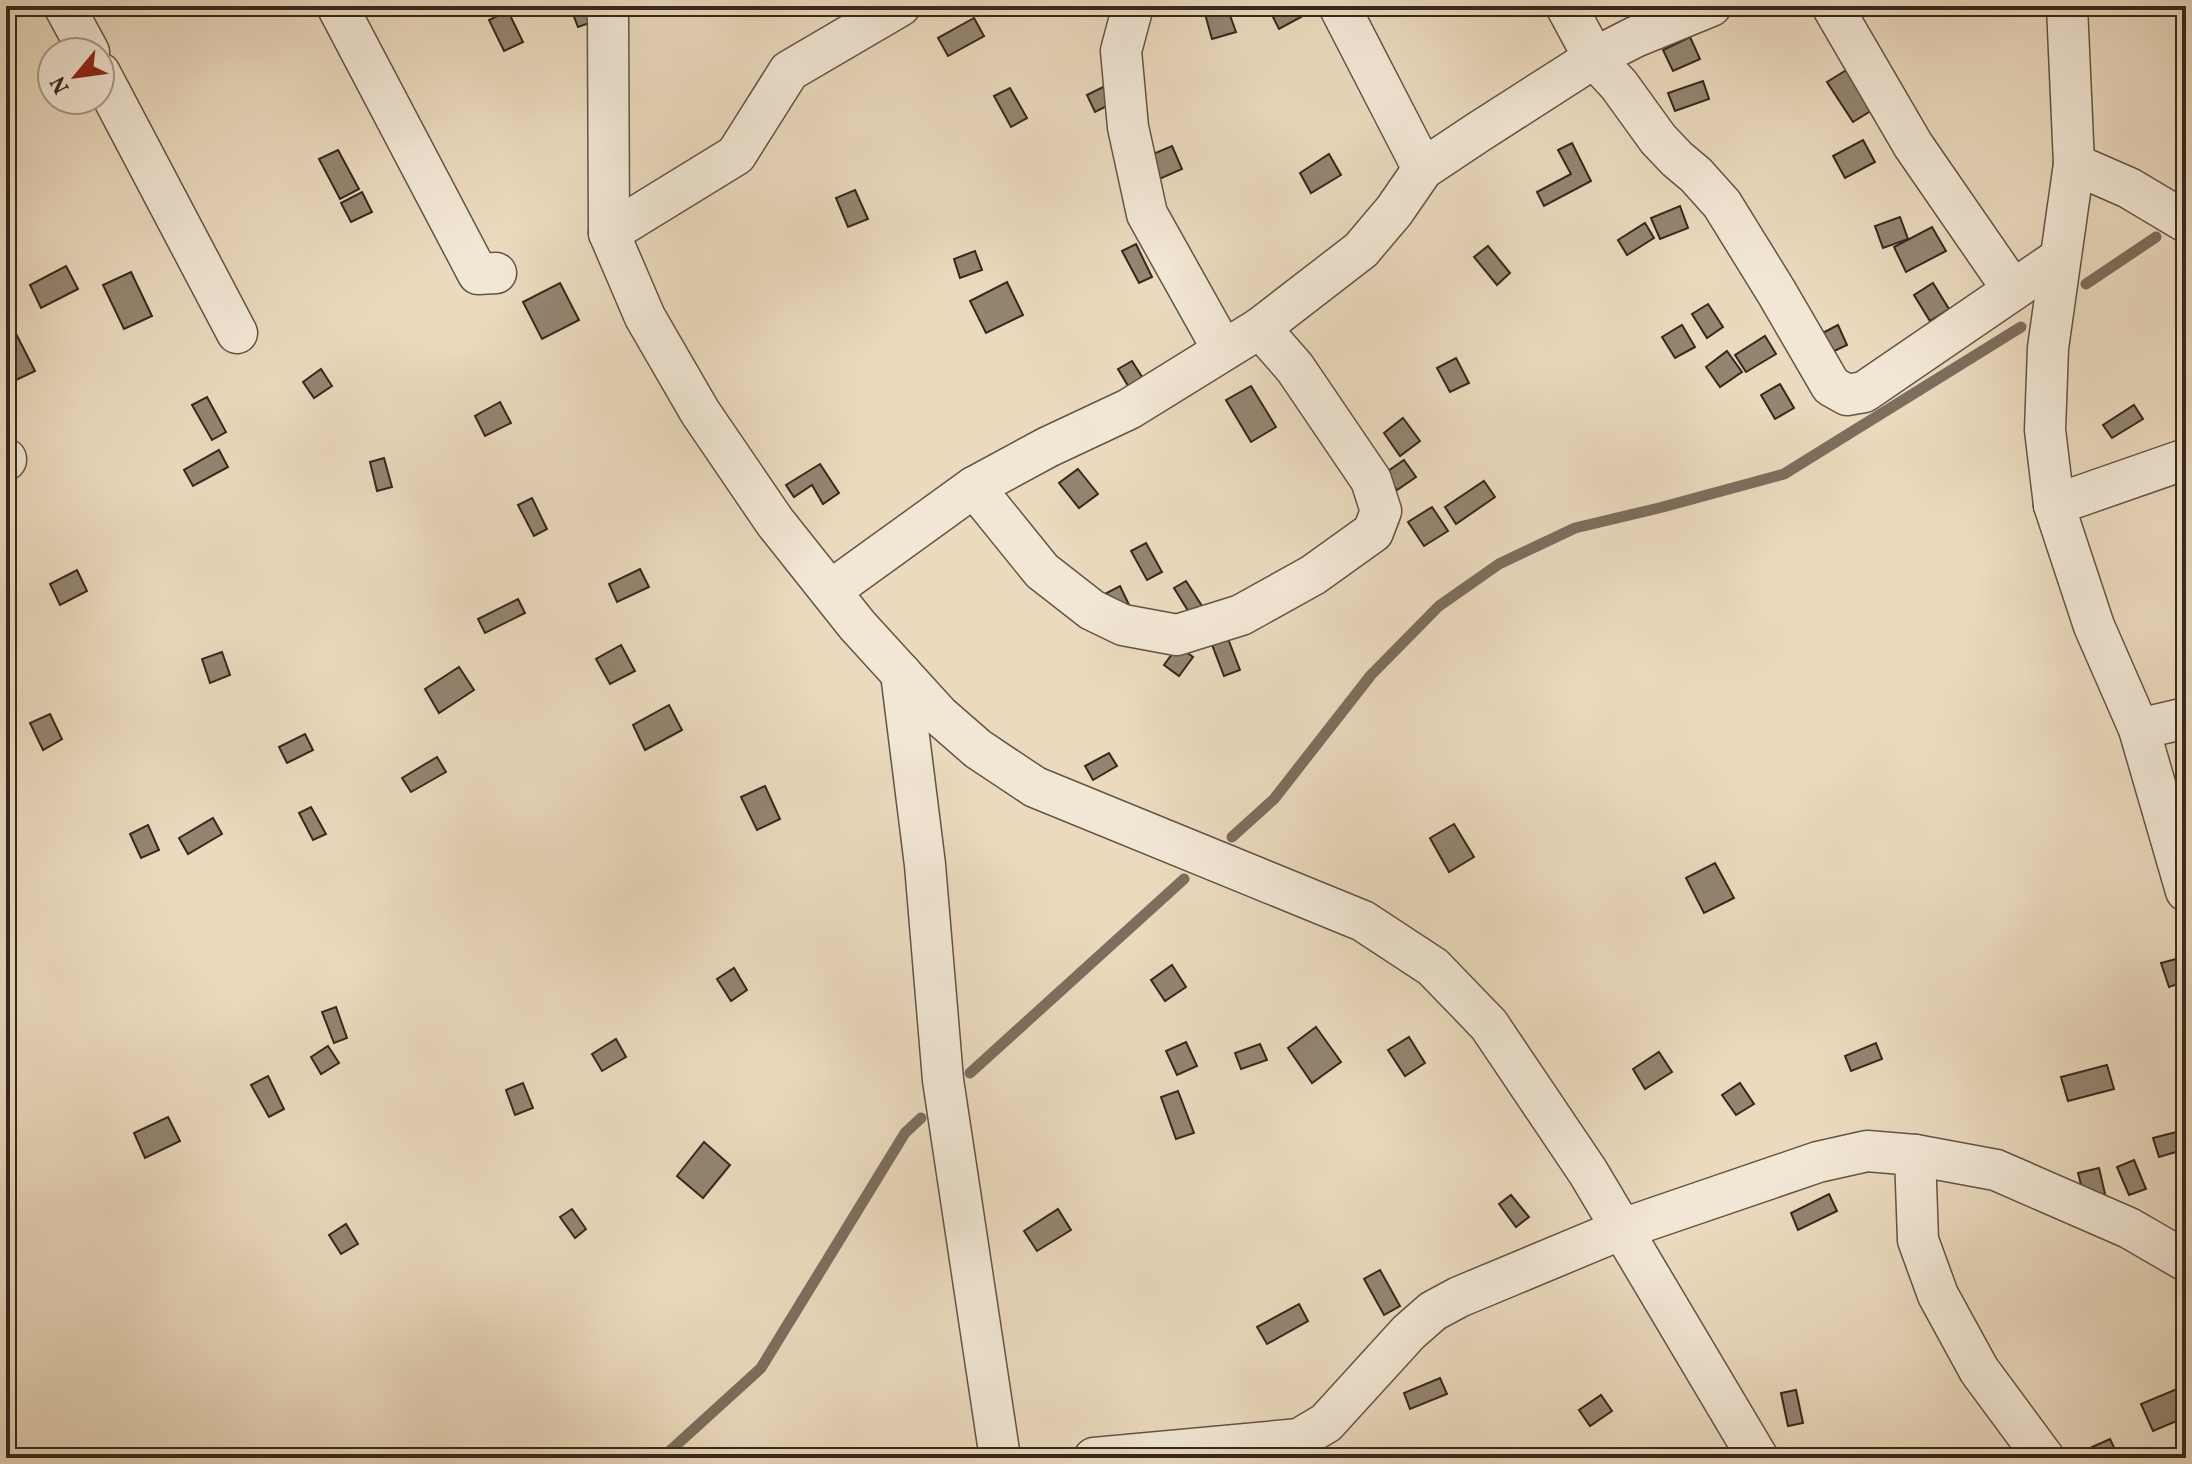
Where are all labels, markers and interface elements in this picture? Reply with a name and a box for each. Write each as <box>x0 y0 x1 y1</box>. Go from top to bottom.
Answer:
north arrow <box>36 36 116 116</box>
text: N <box>43 70 78 99</box>

